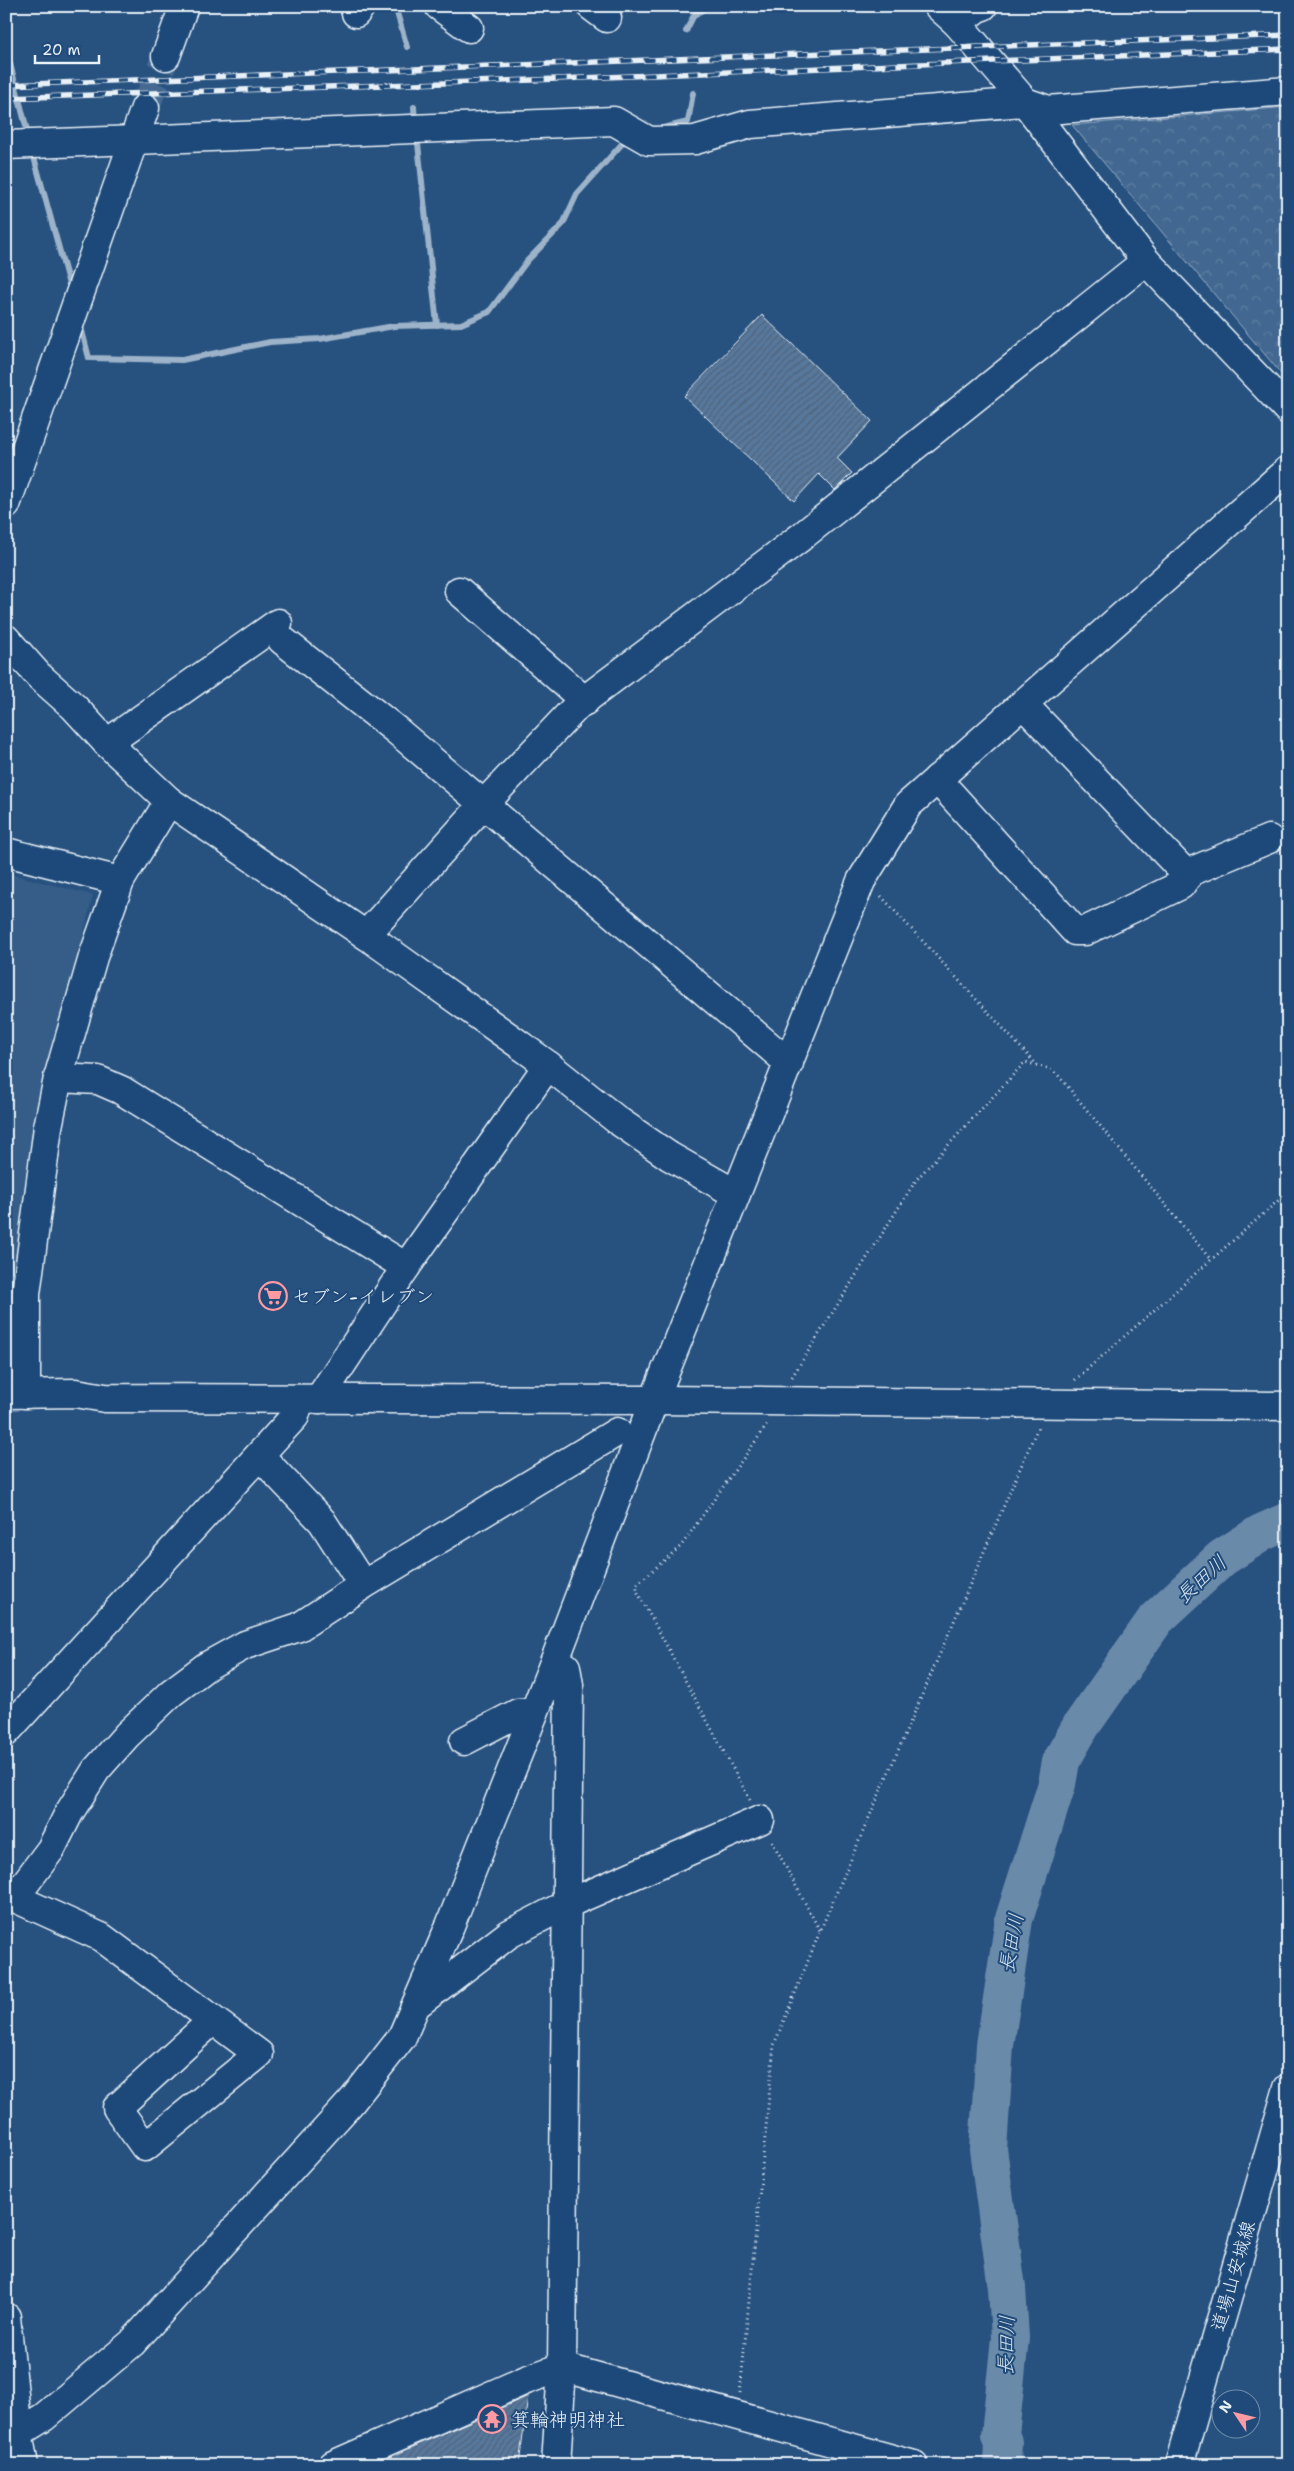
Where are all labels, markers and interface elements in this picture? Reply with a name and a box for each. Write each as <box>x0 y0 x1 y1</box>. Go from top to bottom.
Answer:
scale bar <box>35 32 99 64</box>
text: 20 m <box>42 40 81 60</box>
supermarket icon: セブン-イレブン <box>258 1281 288 1311</box>
place label: セブン-イレブン <box>292 1284 434 1309</box>
water label: 長田川 <box>1170 1549 1232 1609</box>
water label: 長田川 <box>993 1911 1029 1975</box>
street label: 道場山安城線 <box>1205 2218 1261 2334</box>
water label: 長田川 <box>992 2315 1020 2375</box>
north arrow <box>1212 2388 1262 2438</box>
text: N <box>1215 2397 1236 2416</box>
temple icon: 箕輪神明神社 <box>477 2404 507 2434</box>
place label: 箕輪神明神社 <box>511 2407 625 2432</box>

